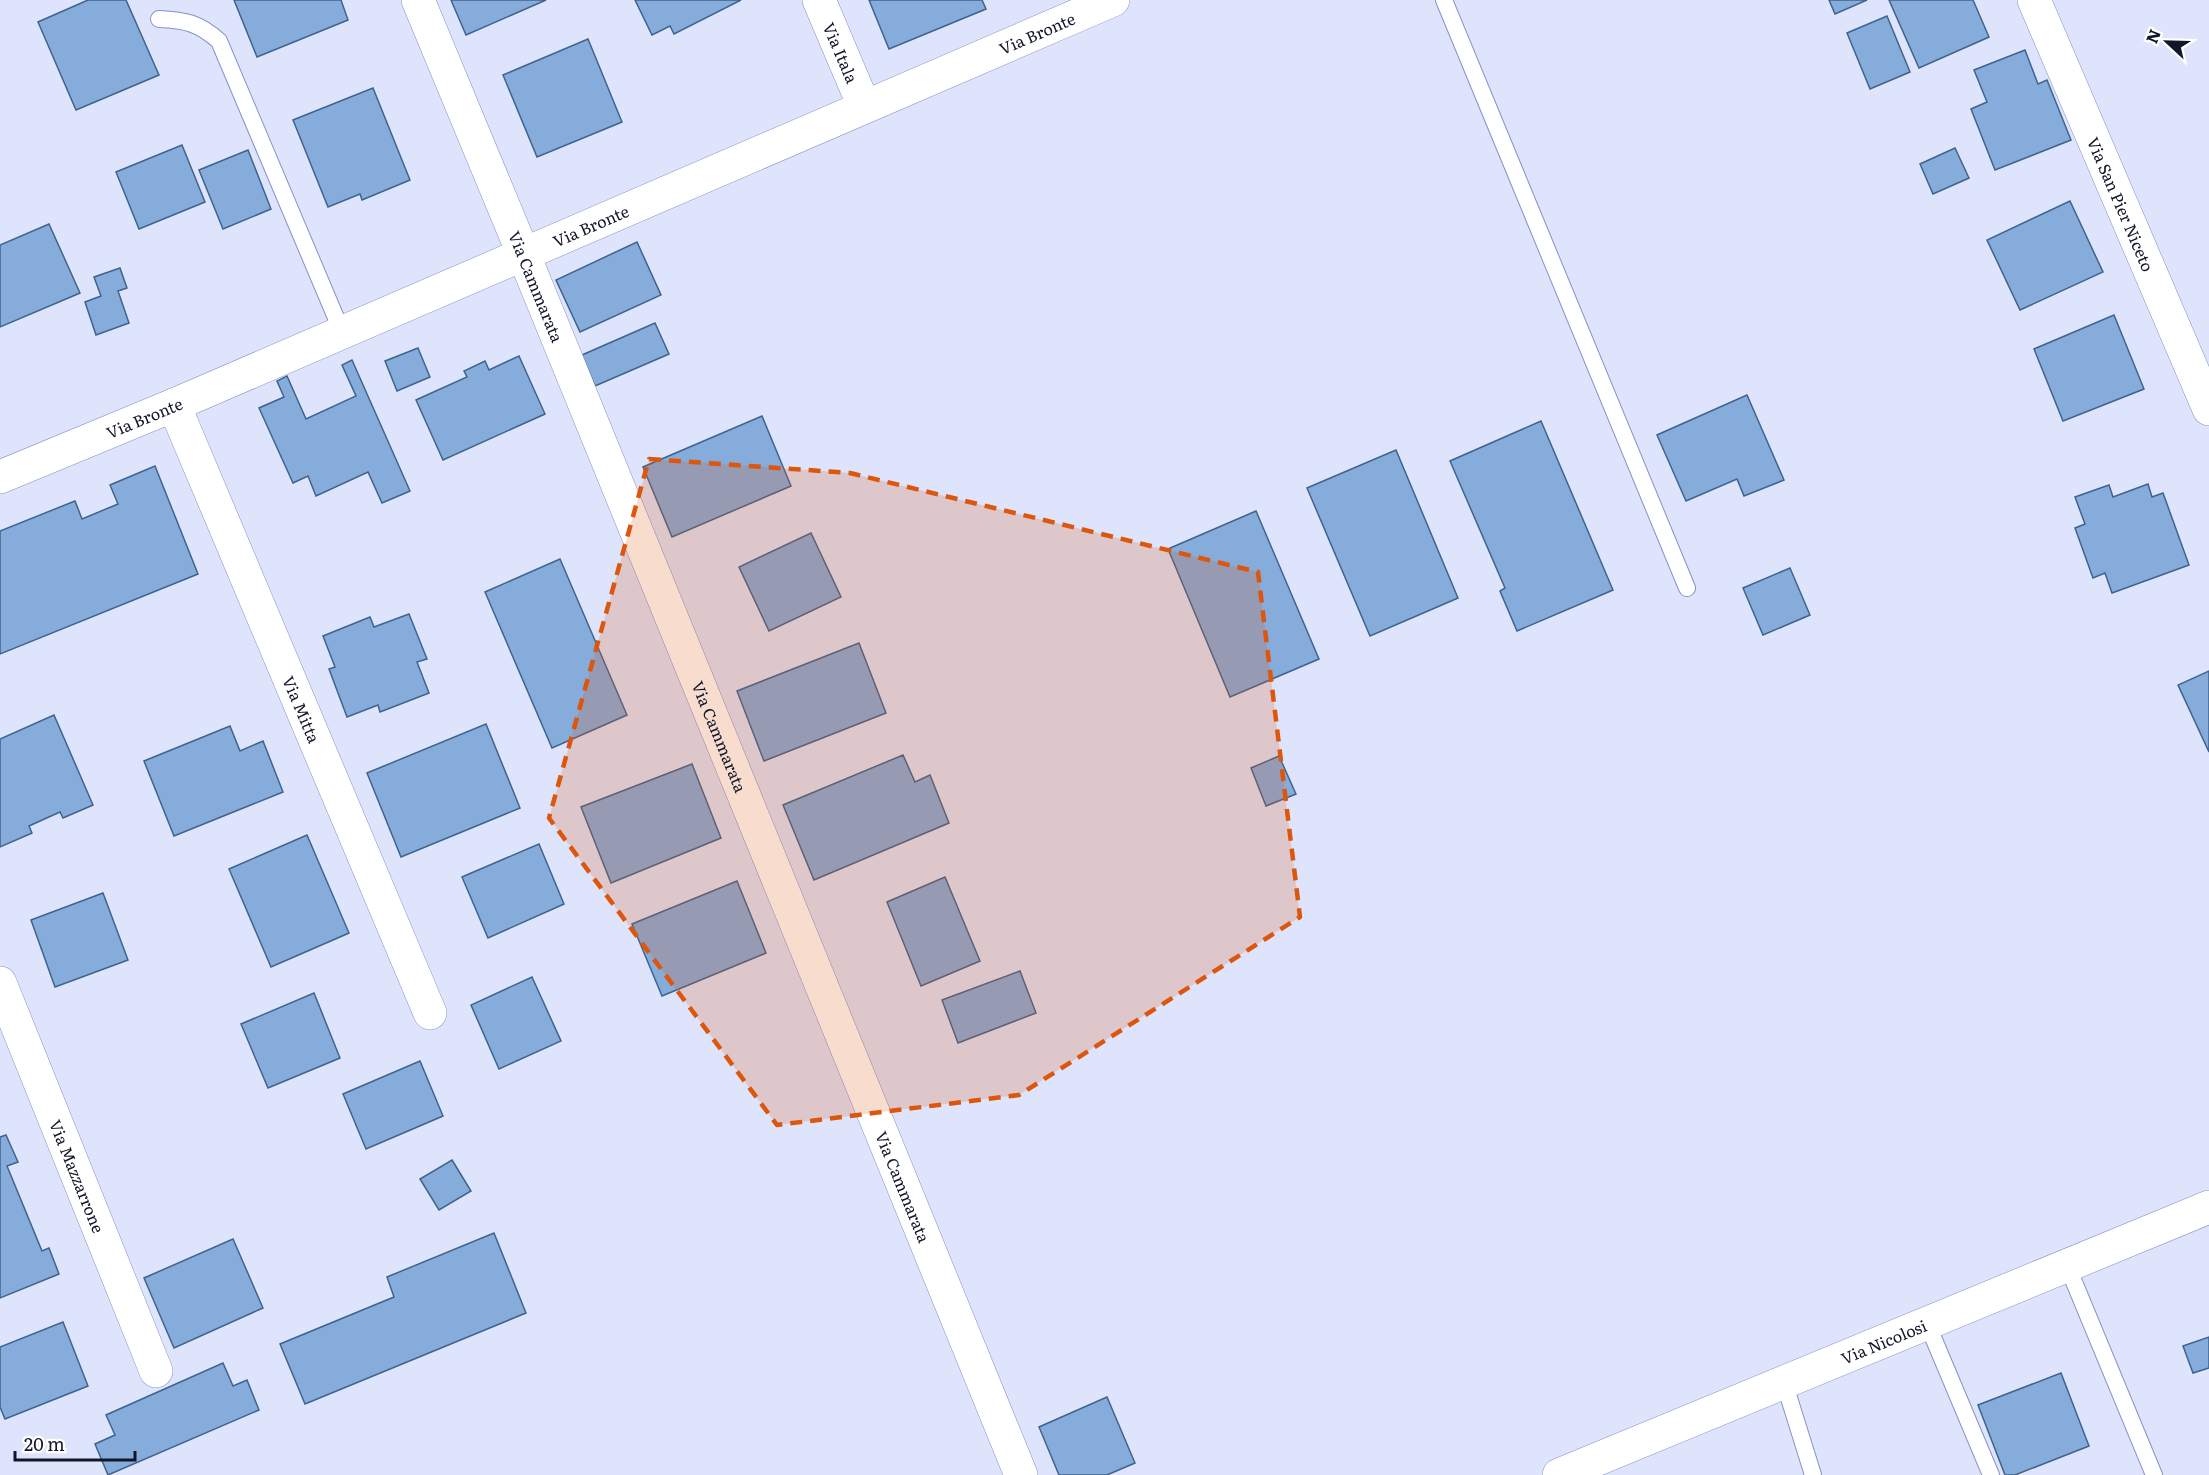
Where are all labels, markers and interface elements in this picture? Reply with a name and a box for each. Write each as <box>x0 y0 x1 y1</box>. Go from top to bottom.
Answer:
street label: Via Bronte <box>995 6 1079 60</box>
north arrow <box>2137 12 2197 72</box>
street label: Via Itala <box>818 18 865 87</box>
text: N <box>2139 25 2166 47</box>
street label: Via San Pier Niceto <box>2082 133 2161 275</box>
street label: Via Bronte <box>549 198 632 252</box>
street label: Via Cammarata <box>503 227 570 346</box>
street label: Via Bronte <box>102 391 186 444</box>
street label: Via Mitta <box>277 672 327 747</box>
street label: Via Cammarata <box>687 677 754 796</box>
street label: Via Mazzarrone <box>44 1116 111 1236</box>
street label: Via Cammarata <box>870 1127 937 1246</box>
street label: Via Nicolosi <box>1837 1313 1930 1370</box>
scale bar <box>15 1424 135 1462</box>
text: 20 m <box>24 1430 65 1457</box>

